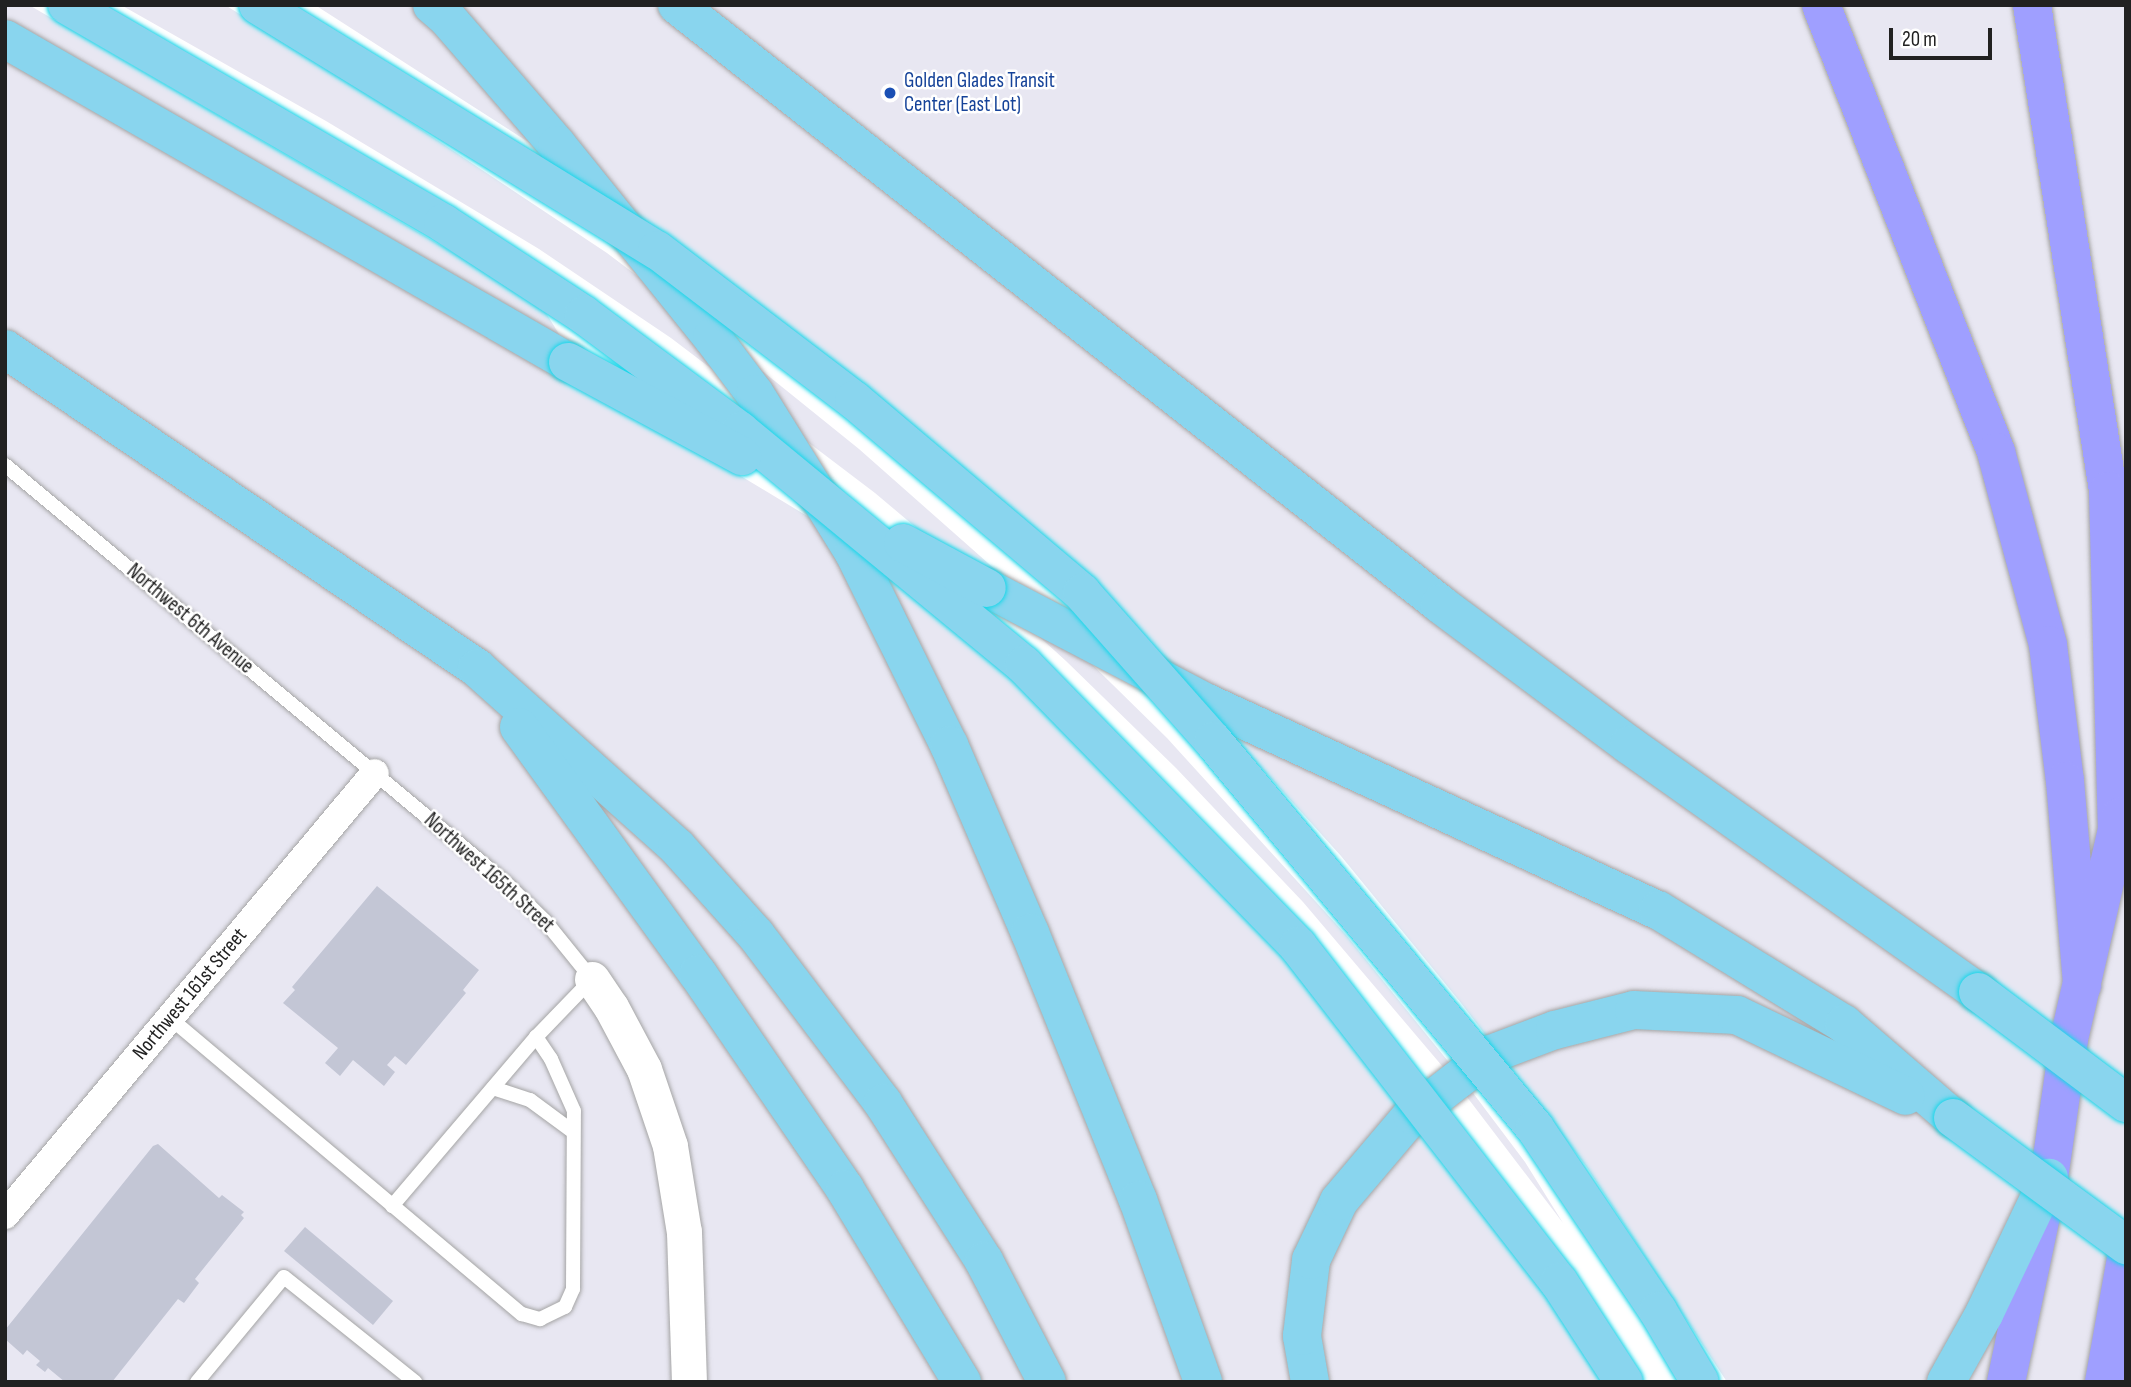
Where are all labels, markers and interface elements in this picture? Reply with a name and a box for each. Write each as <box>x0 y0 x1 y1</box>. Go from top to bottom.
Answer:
scale bar <box>1893 14 1996 58</box>
text: 20 m <box>1902 27 1937 52</box>
place label: Golden Glades Transit Center (East Lot) <box>904 68 1055 118</box>
marker: Golden Glades Transit Center (East Lot) <box>882 85 898 101</box>
street label: Northwest 6th Avenue <box>121 559 259 679</box>
street label: Northwest 165th Street <box>419 808 559 938</box>
street label: Northwest 161st Street <box>128 923 252 1065</box>

